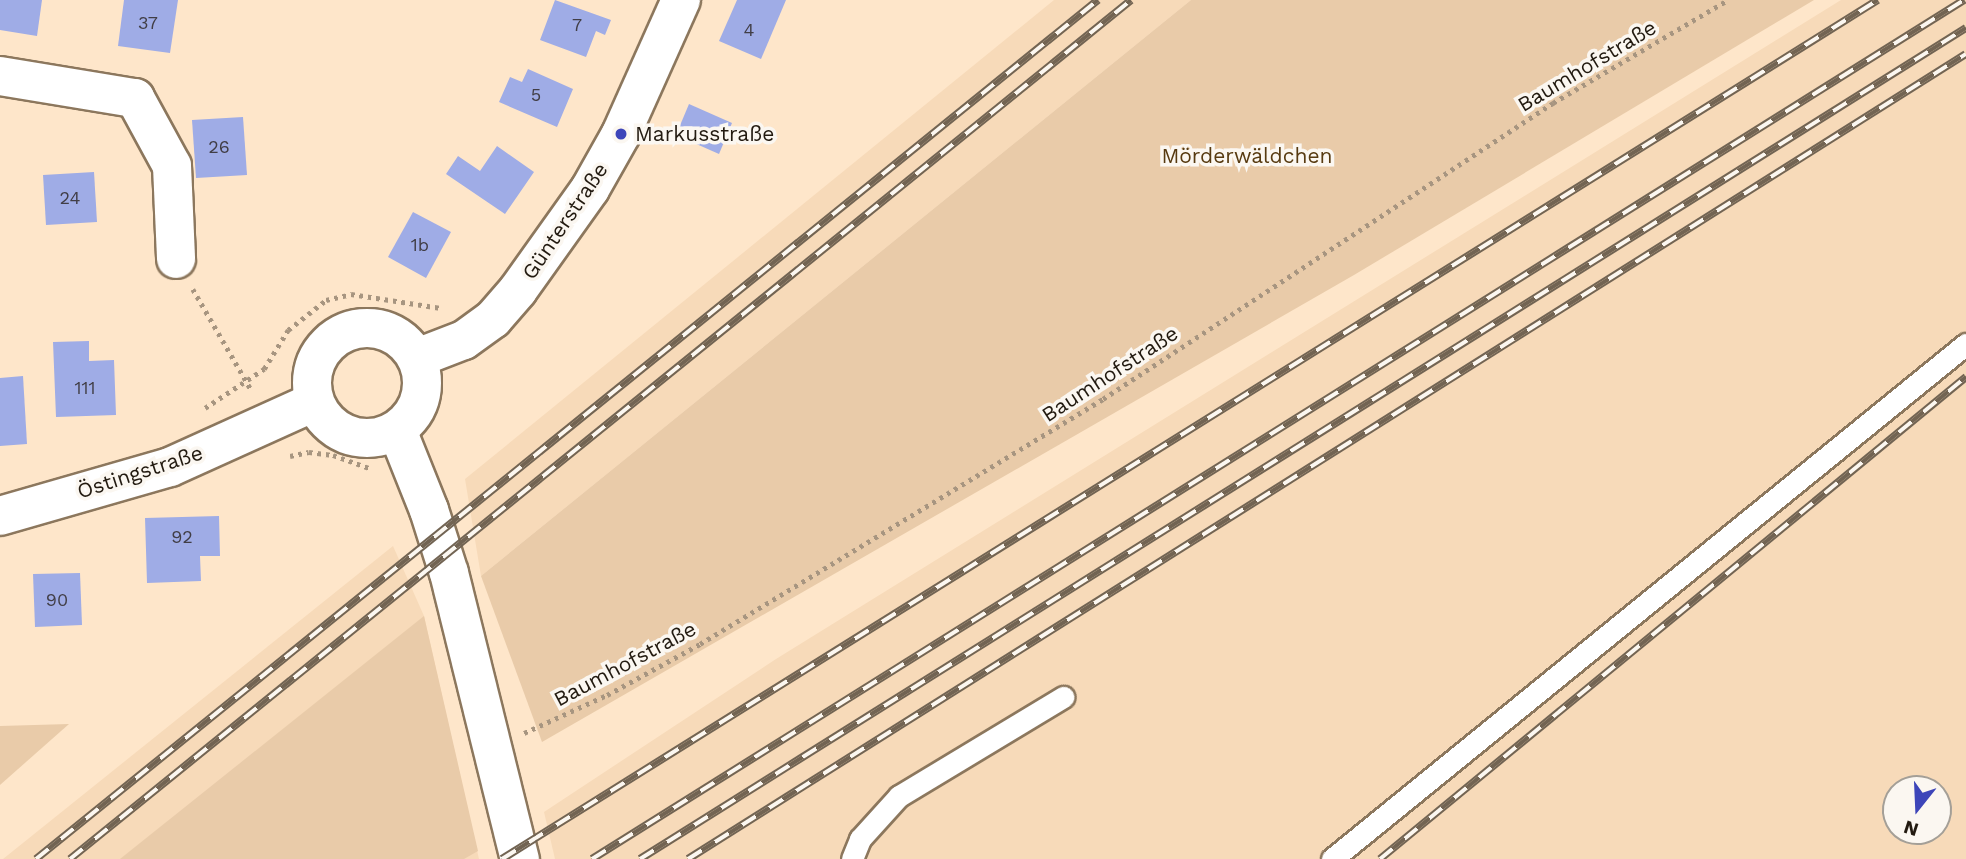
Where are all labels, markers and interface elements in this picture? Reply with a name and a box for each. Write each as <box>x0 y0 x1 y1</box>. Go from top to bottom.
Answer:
house number: 37 <box>138 12 158 34</box>
house number: 7 <box>572 14 582 36</box>
street label: Baumhofstraße <box>1513 15 1661 117</box>
house number: 4 <box>744 19 754 41</box>
house number: 5 <box>531 84 541 106</box>
place label: Markusstraße <box>635 121 774 147</box>
marker: Markusstraße <box>613 126 629 142</box>
house number: 26 <box>208 136 230 158</box>
park label: Mörderwäldchen <box>1161 143 1333 169</box>
street label: Günterstraße <box>517 158 613 284</box>
house number: 24 <box>60 187 80 209</box>
house number: 1b <box>411 234 429 256</box>
street label: Baumhofstraße <box>1037 321 1183 427</box>
house number: 111 <box>74 377 96 399</box>
street label: Östingstraße <box>74 440 206 504</box>
house number: 92 <box>171 526 193 548</box>
house number: 90 <box>46 589 68 611</box>
street label: Baumhofstraße <box>550 616 700 712</box>
north arrow <box>1882 775 1952 845</box>
text: N <box>1901 815 1921 842</box>

